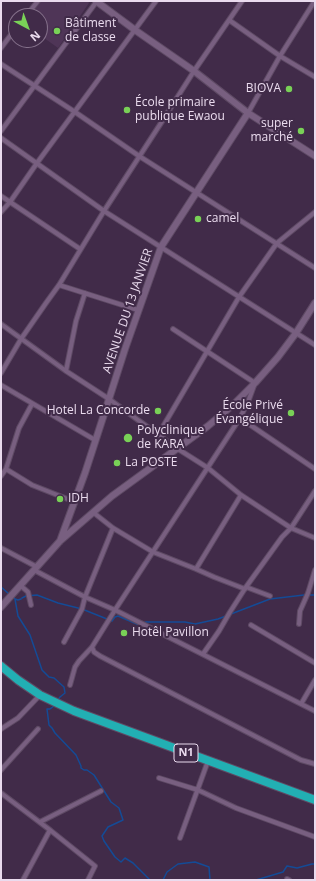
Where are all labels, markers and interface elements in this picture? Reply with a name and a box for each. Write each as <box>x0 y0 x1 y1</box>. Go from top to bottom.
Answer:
north arrow <box>8 8 48 48</box>
place label: Bâtiment de classe <box>65 17 116 45</box>
marker: Bâtiment de classe <box>52 26 62 36</box>
text: N <box>27 28 44 45</box>
place label: BIOVA <box>246 82 281 96</box>
marker: BIOVA <box>284 84 294 94</box>
place label: École primaire publique Ewaou <box>135 96 225 124</box>
marker: École primaire publique Ewaou <box>122 105 132 115</box>
place label: super marché <box>250 117 293 145</box>
marker: super marché <box>296 126 306 136</box>
place label: camel <box>206 212 239 226</box>
marker: camel <box>193 214 203 224</box>
street label: AVENUE DU 13 JANVIER <box>100 247 156 375</box>
place label: École Privé Évangélique <box>216 399 283 427</box>
place label: Hotel La Concorde <box>47 404 150 418</box>
marker: Hotel La Concorde <box>153 406 163 416</box>
marker: École Privé Évangélique <box>286 408 296 418</box>
place label: Polyclinique de KARA <box>137 424 204 452</box>
marker: Polyclinique de KARA <box>122 432 134 444</box>
place label: La POSTE <box>125 456 177 470</box>
marker: La POSTE <box>112 458 122 468</box>
place label: IDH <box>68 492 89 506</box>
marker: IDH <box>55 494 65 504</box>
place label: Hotêl Pavillon <box>132 626 209 640</box>
marker: Hotêl Pavillon <box>119 628 129 638</box>
road number: N1 <box>174 744 198 762</box>

